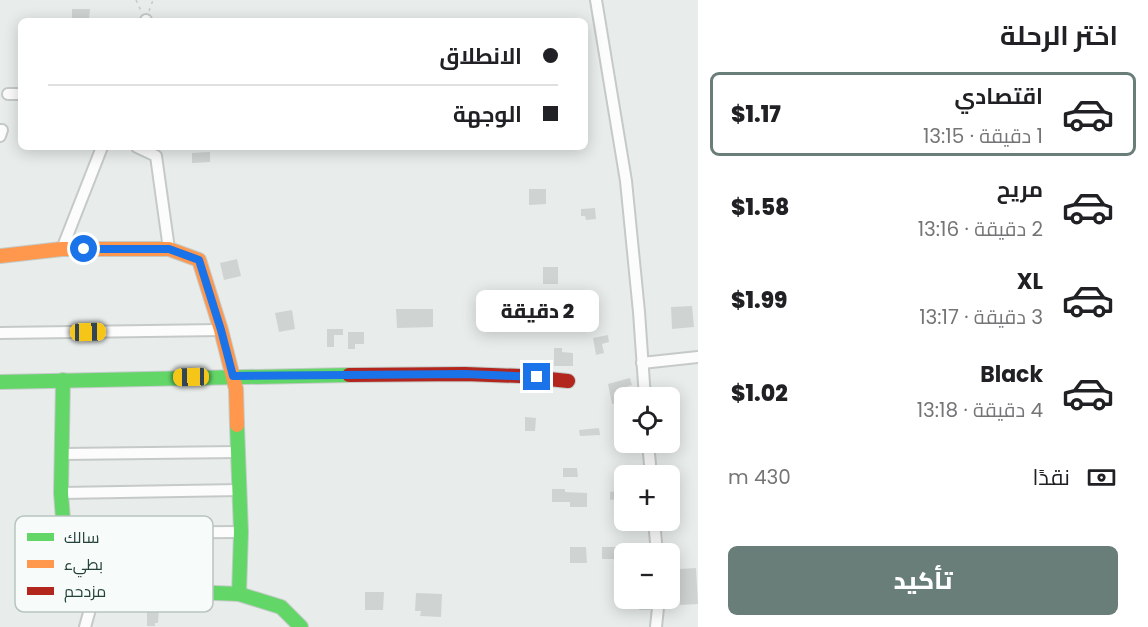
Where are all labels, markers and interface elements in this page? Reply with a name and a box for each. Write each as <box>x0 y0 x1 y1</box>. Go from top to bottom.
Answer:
text: اختر الرحلة <box>1000 17 1118 54</box>
text: الانطلاق <box>439 41 522 72</box>
text: اقتصادي <box>954 81 1043 112</box>
icon: car <box>1061 87 1115 141</box>
text: الوجهة <box>453 99 522 130</box>
text: $1.17 <box>731 99 781 130</box>
text: 1 دقيقة · 13:15 <box>923 122 1043 150</box>
text: مريح <box>997 174 1043 205</box>
icon: car <box>1061 180 1115 234</box>
text: $1.58 <box>731 192 789 223</box>
text: 2 دقيقة · 13:16 <box>918 215 1043 243</box>
route start <box>70 235 97 262</box>
text: XL <box>1017 266 1043 297</box>
icon: car <box>1061 273 1115 327</box>
text: $1.99 <box>731 285 787 316</box>
callout: 2 دقيقة <box>476 290 598 332</box>
text: 2 دقيقة <box>501 297 574 325</box>
text: 3 دقيقة · 13:17 <box>919 303 1043 331</box>
car <box>70 323 106 341</box>
text: Black <box>980 359 1043 390</box>
route end <box>523 363 550 390</box>
icon: car <box>1061 366 1115 420</box>
car <box>173 368 209 386</box>
text: $1.02 <box>731 378 788 409</box>
map controls <box>614 387 680 609</box>
button: locate <box>614 387 680 453</box>
text: 4 دقيقة · 13:18 <box>917 396 1043 424</box>
icon: cash <box>1085 461 1118 494</box>
text: نقدًا <box>1032 462 1070 493</box>
text: 430 m <box>728 463 791 491</box>
button: + <box>614 465 680 531</box>
legend <box>15 516 213 612</box>
text: سالك <box>64 526 99 549</box>
button: − <box>614 543 680 609</box>
button: تأكيد <box>728 546 1118 615</box>
text: بطيء <box>64 553 103 578</box>
text: مزدحم <box>64 580 106 603</box>

